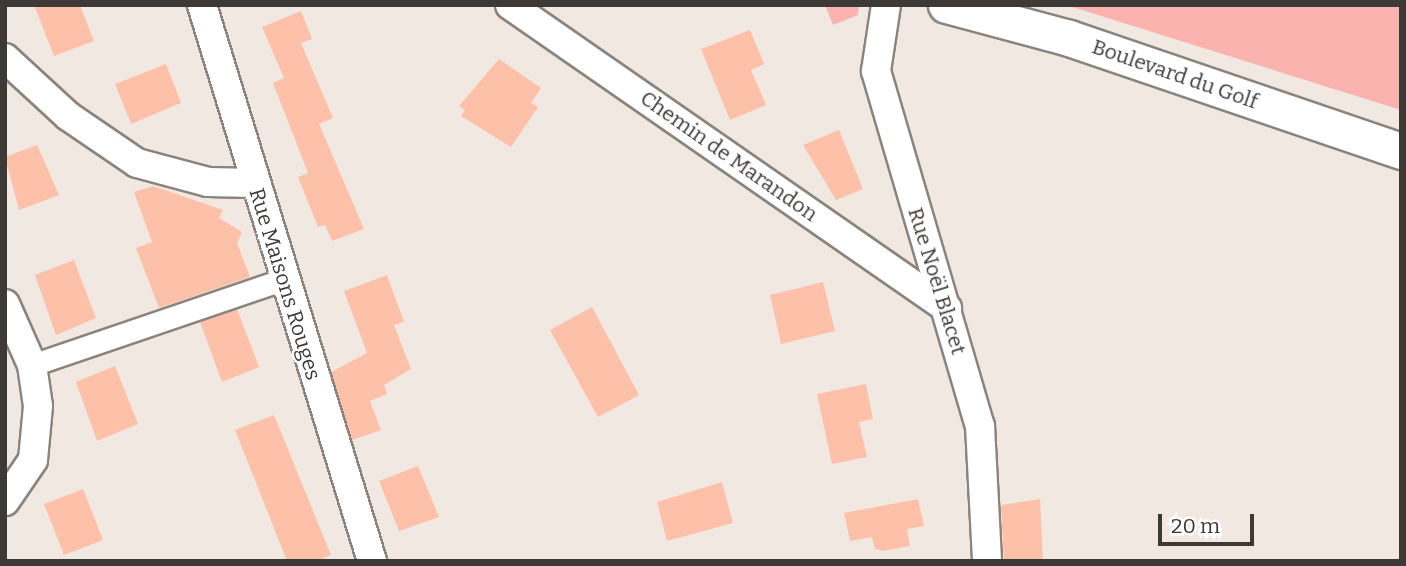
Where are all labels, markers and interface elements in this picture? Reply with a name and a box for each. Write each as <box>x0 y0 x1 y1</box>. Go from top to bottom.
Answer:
street label: Boulevard du Golf <box>1089 34 1261 114</box>
street label: Chemin de Marandon <box>636 85 822 227</box>
street label: Rue Maisons Rouges <box>244 185 326 383</box>
street label: Rue Noël Blacet <box>903 205 971 357</box>
scale bar <box>1161 500 1257 544</box>
text: 20 m <box>1171 513 1220 539</box>

